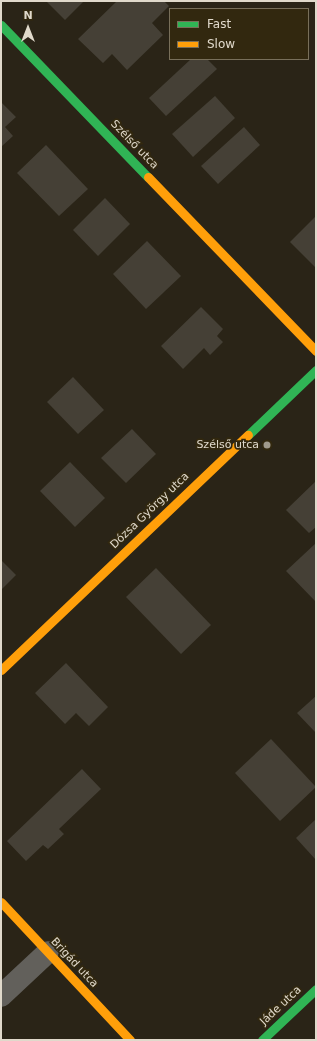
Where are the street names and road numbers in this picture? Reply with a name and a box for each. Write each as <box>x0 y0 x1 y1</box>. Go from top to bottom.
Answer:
street label: Szélső utca <box>108 118 160 172</box>
street label: Dózsa György utca <box>108 470 192 552</box>
street label: Brigád utca <box>48 935 100 991</box>
street label: Jáde utca <box>258 984 304 1028</box>

